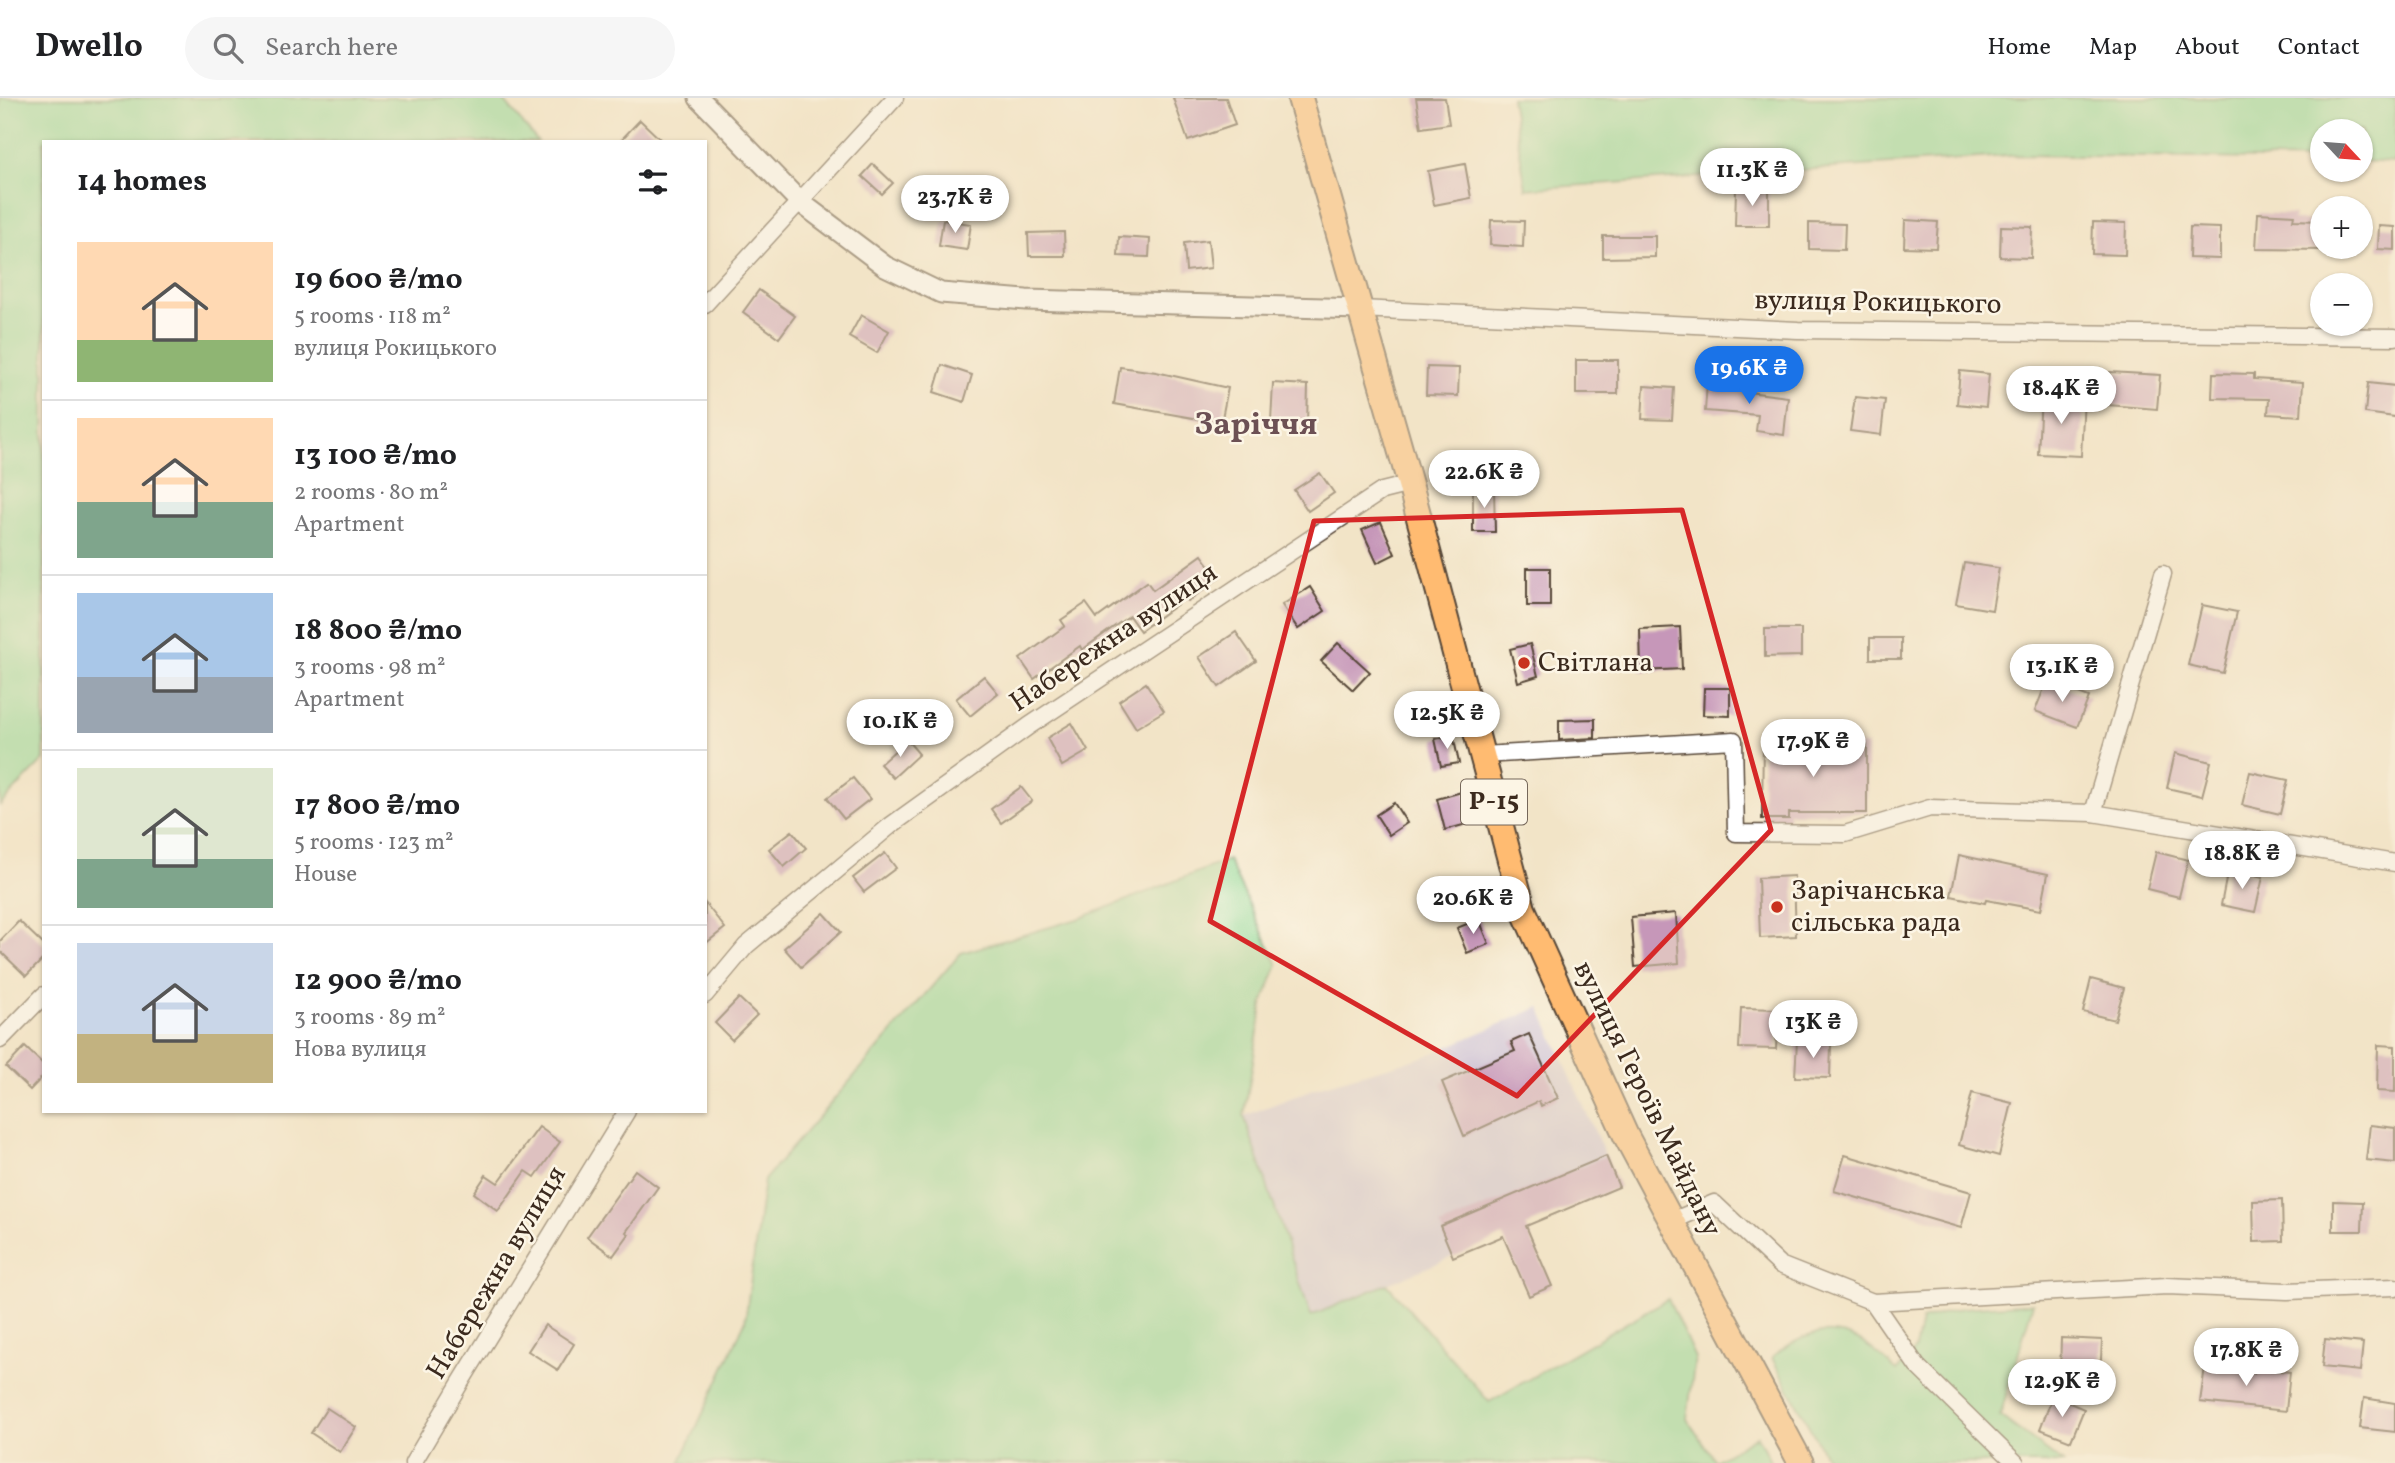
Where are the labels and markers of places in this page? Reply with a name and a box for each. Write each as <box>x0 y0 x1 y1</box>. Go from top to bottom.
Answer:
pin: 11.3K ₴ <box>1687 148 1817 208</box>
pin: 23.7K ₴ <box>890 176 1020 235</box>
pin: 19.6K ₴ <box>1684 346 1814 406</box>
pin: 18.4K ₴ <box>1996 366 2126 426</box>
pin: 22.6K ₴ <box>1419 450 1549 510</box>
place label: Світлана <box>1538 644 1653 683</box>
pin: 13.1K ₴ <box>1997 644 2127 704</box>
marker: Світлана <box>1516 655 1532 671</box>
pin: 12.5K ₴ <box>1382 692 1512 751</box>
pin: 10.1K ₴ <box>835 700 965 759</box>
pin: 17.9K ₴ <box>1748 720 1878 779</box>
pin: 18.8K ₴ <box>2177 832 2307 891</box>
place label: Зарічанська сільська рада <box>1791 872 1961 943</box>
pin: 20.6K ₴ <box>1408 876 1538 936</box>
marker: Зарічанська сільська рада <box>1769 899 1785 915</box>
pin: 13K ₴ <box>1764 1000 1862 1060</box>
pin: 17.8K ₴ <box>2181 1328 2311 1388</box>
pin: 12.9K ₴ <box>1997 1360 2127 1419</box>

